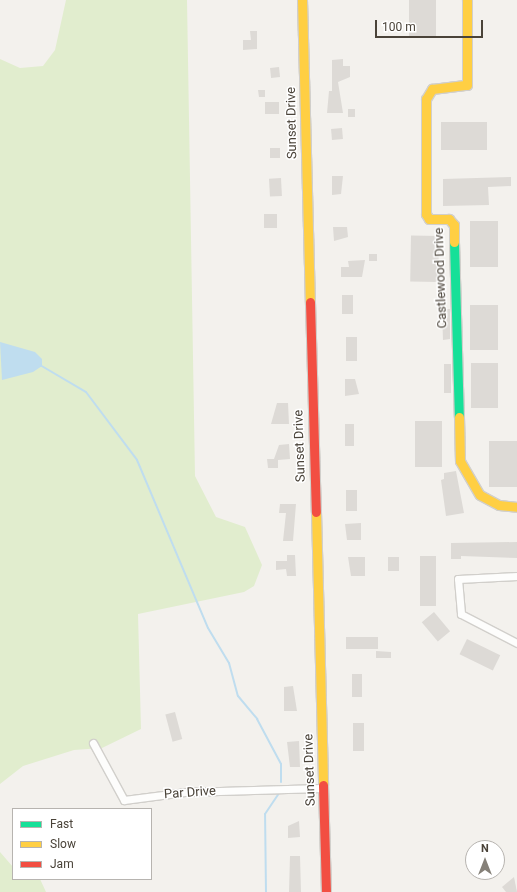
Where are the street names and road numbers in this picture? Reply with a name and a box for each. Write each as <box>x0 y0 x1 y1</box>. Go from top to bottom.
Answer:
street label: Sunset Drive <box>284 87 300 159</box>
street label: Castlewood Drive <box>431 227 451 329</box>
street label: Sunset Drive <box>291 410 309 482</box>
street label: Sunset Drive <box>301 734 319 806</box>
street label: Par Drive <box>164 783 216 803</box>

